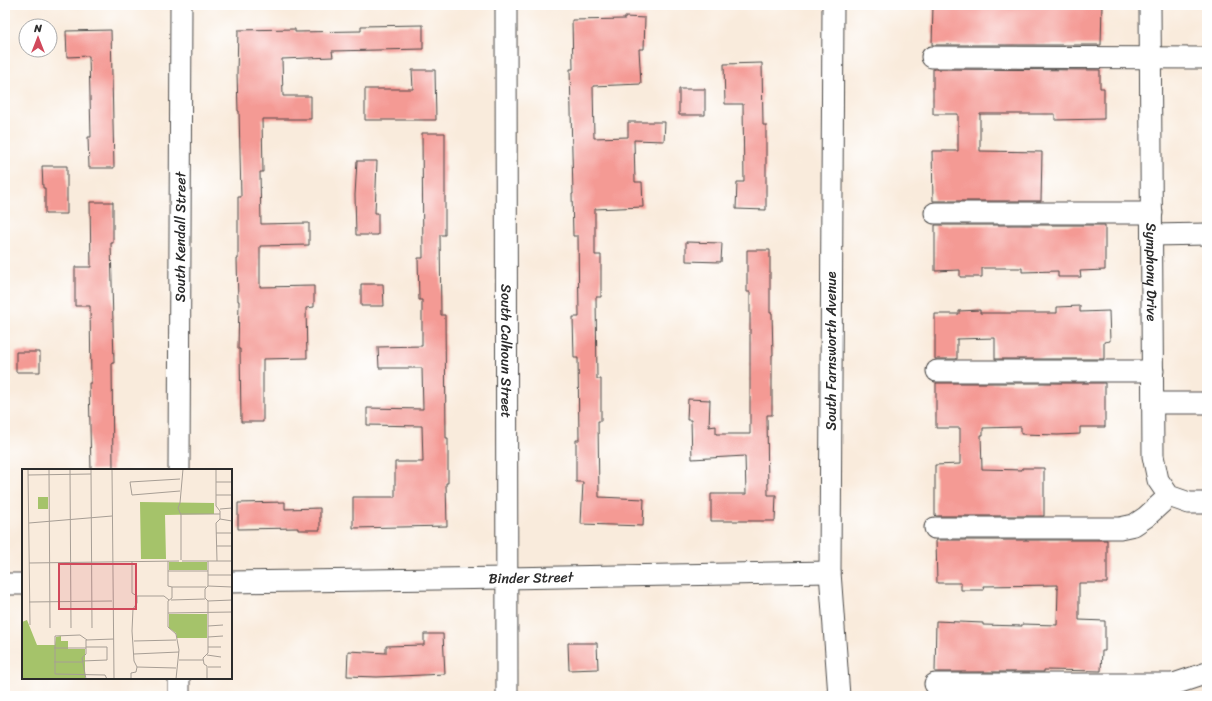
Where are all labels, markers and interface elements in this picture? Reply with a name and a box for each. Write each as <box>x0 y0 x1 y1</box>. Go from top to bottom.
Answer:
north arrow <box>18 18 58 58</box>
text: N <box>33 19 42 38</box>
street label: South Kendall Street <box>167 170 193 302</box>
street label: Symphony Drive <box>1139 223 1165 321</box>
street label: South Farnsworth Avenue <box>819 271 844 431</box>
street label: South Calhoun Street <box>494 284 519 418</box>
inset map <box>22 469 232 679</box>
street label: Binder Street <box>489 564 575 591</box>

